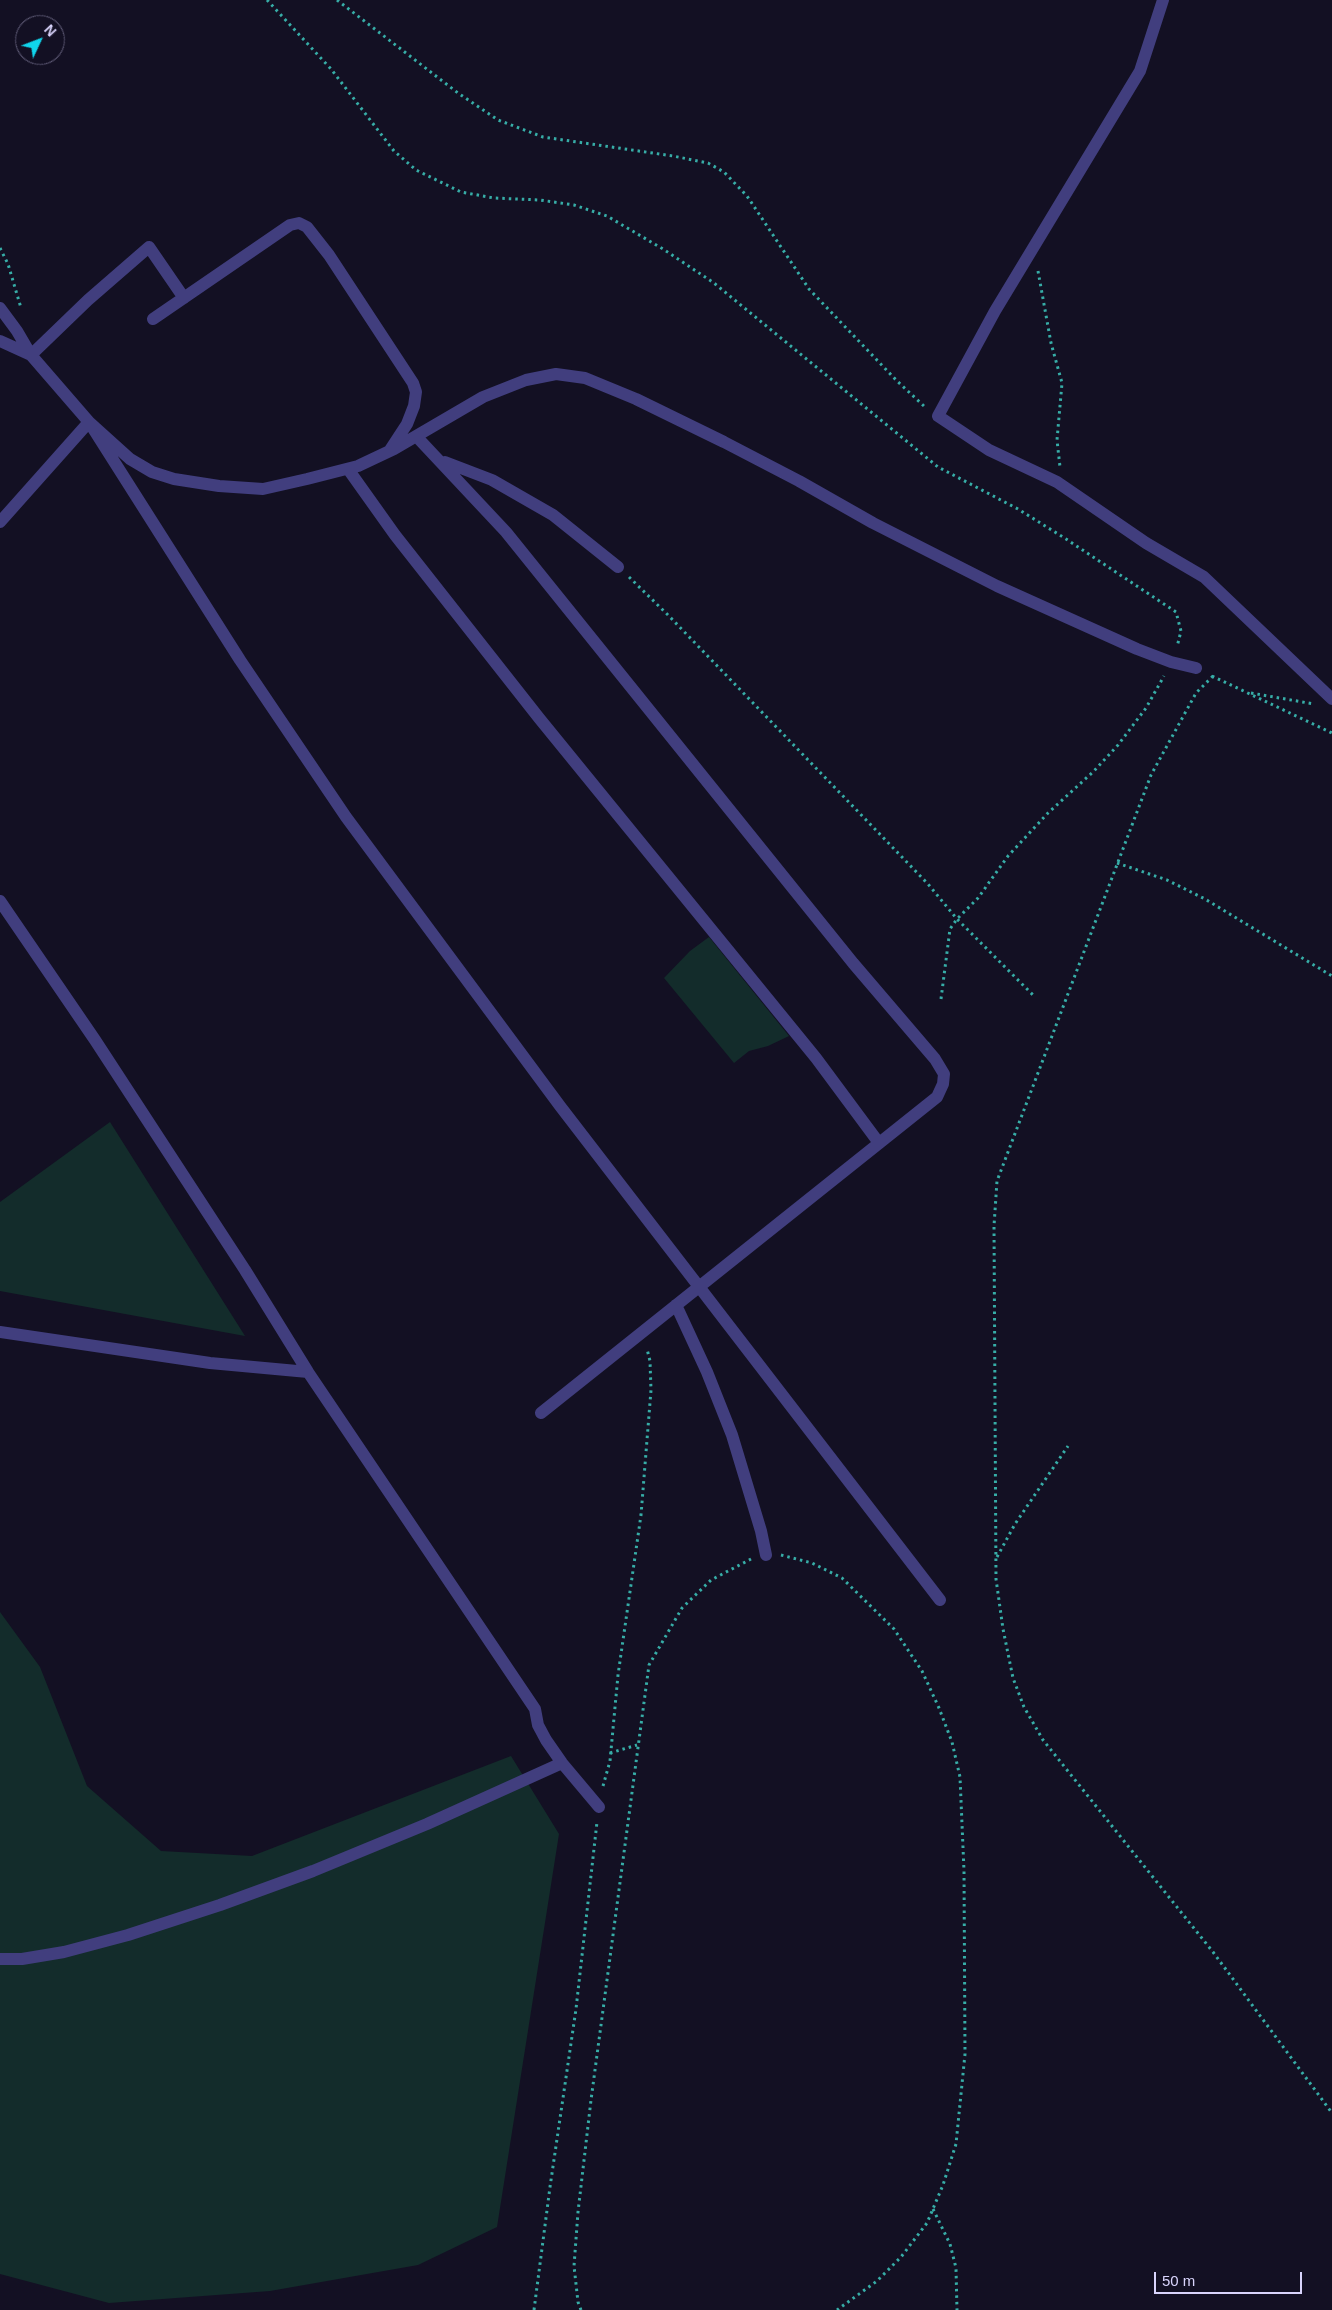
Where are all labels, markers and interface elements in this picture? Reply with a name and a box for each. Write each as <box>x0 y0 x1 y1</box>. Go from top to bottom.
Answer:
north arrow <box>15 15 65 65</box>
text: N <box>41 21 60 40</box>
scale bar <box>1157 2262 1304 2294</box>
text: 50 m <box>1162 2272 1195 2289</box>

